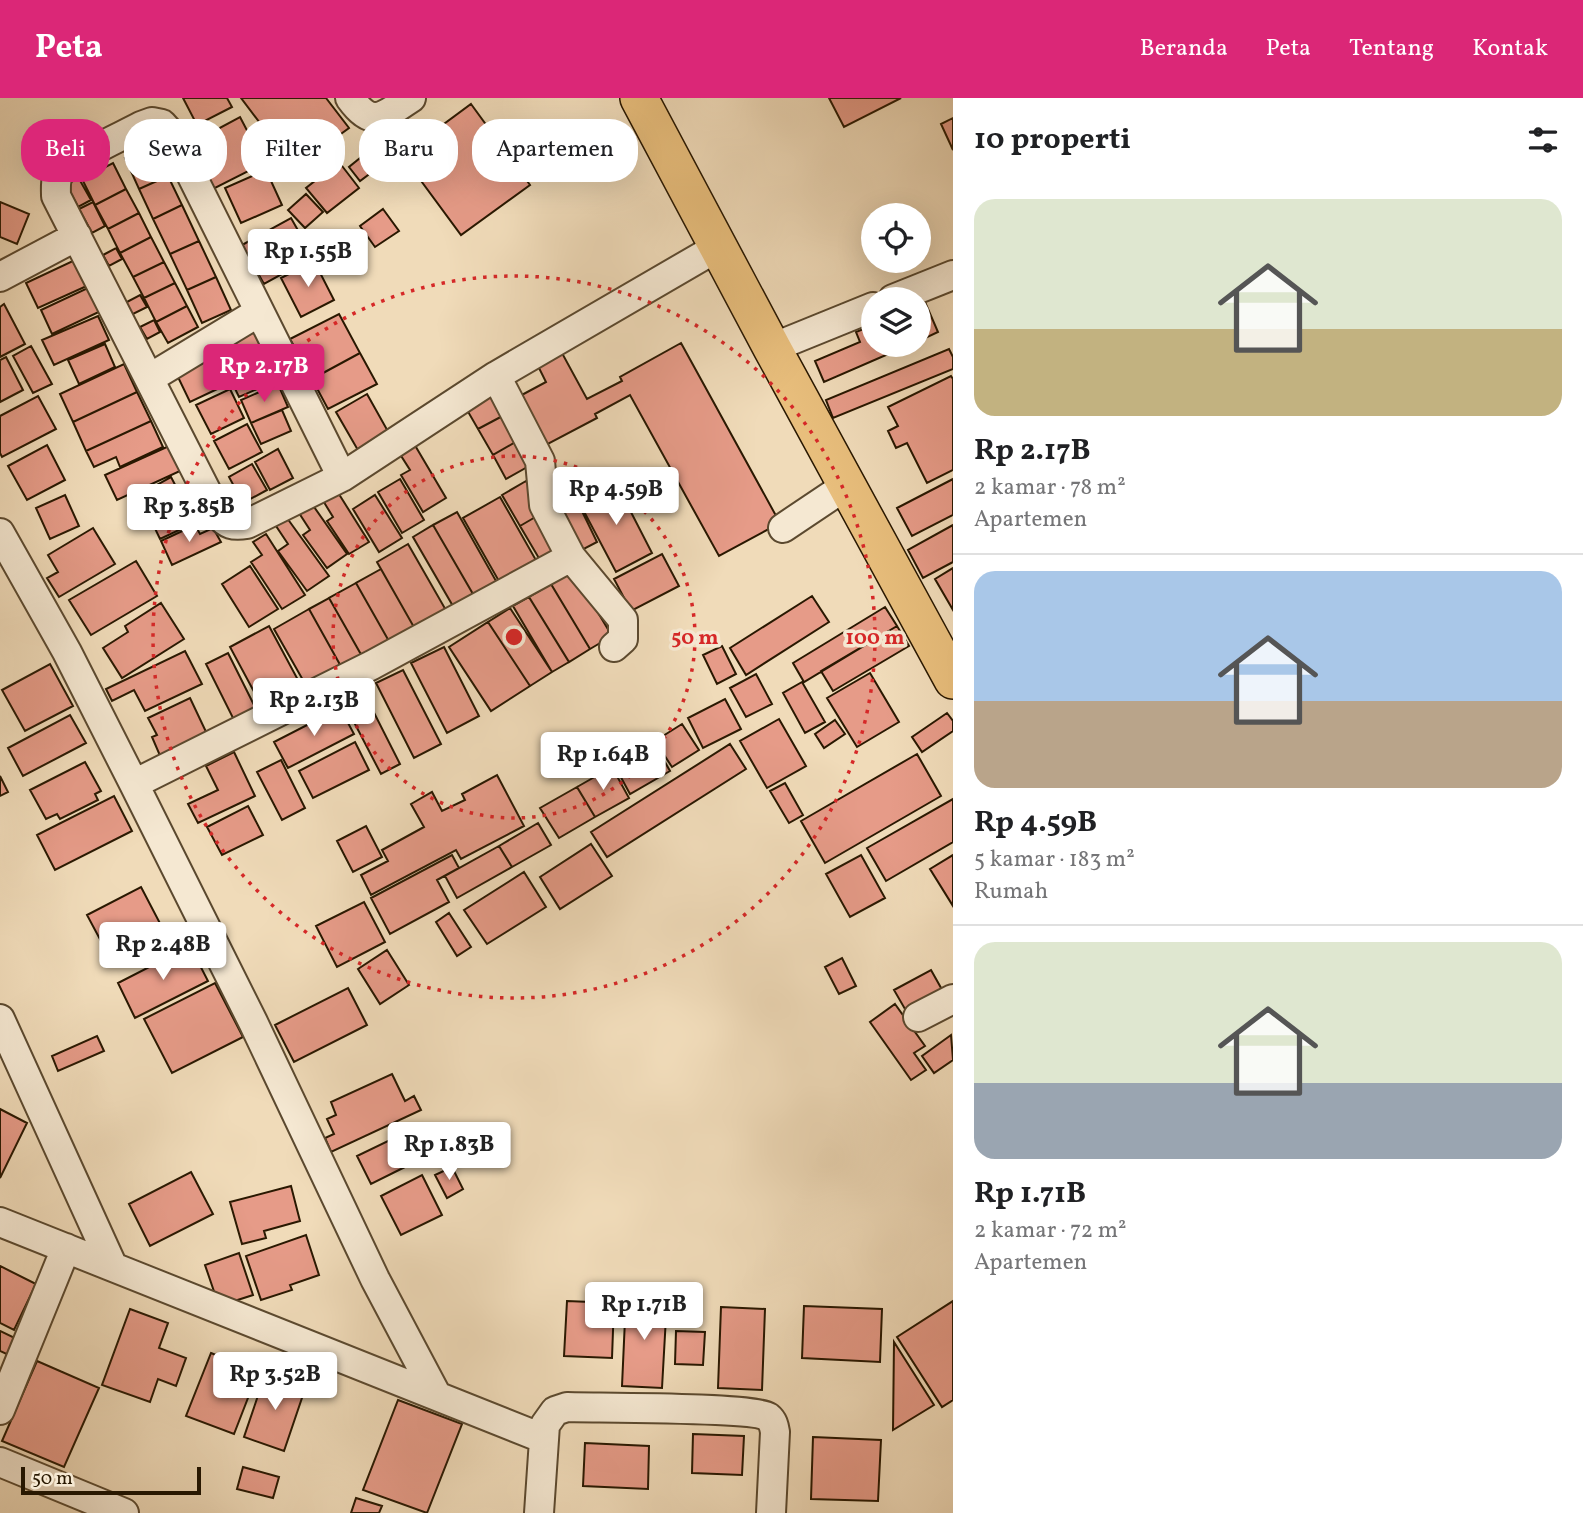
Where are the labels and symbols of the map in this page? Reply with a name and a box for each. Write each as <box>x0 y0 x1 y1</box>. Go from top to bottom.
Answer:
pin: Rp 1.55B <box>236 230 380 289</box>
pin: Rp 2.17B <box>192 344 336 404</box>
pin: Rp 4.59B <box>544 468 688 527</box>
pin: Rp 3.85B <box>117 484 261 544</box>
text: 50 m <box>671 624 719 653</box>
text: 100 m <box>845 624 905 653</box>
centre of rings <box>502 625 526 649</box>
pin: Rp 2.13B <box>242 678 386 738</box>
pin: Rp 1.64B <box>531 732 675 792</box>
pin: Rp 2.48B <box>91 922 235 982</box>
pin: Rp 1.83B <box>377 1122 521 1182</box>
pin: Rp 1.71B <box>572 1282 716 1342</box>
pin: Rp 3.52B <box>203 1352 347 1412</box>
scale bar <box>21 1464 201 1496</box>

